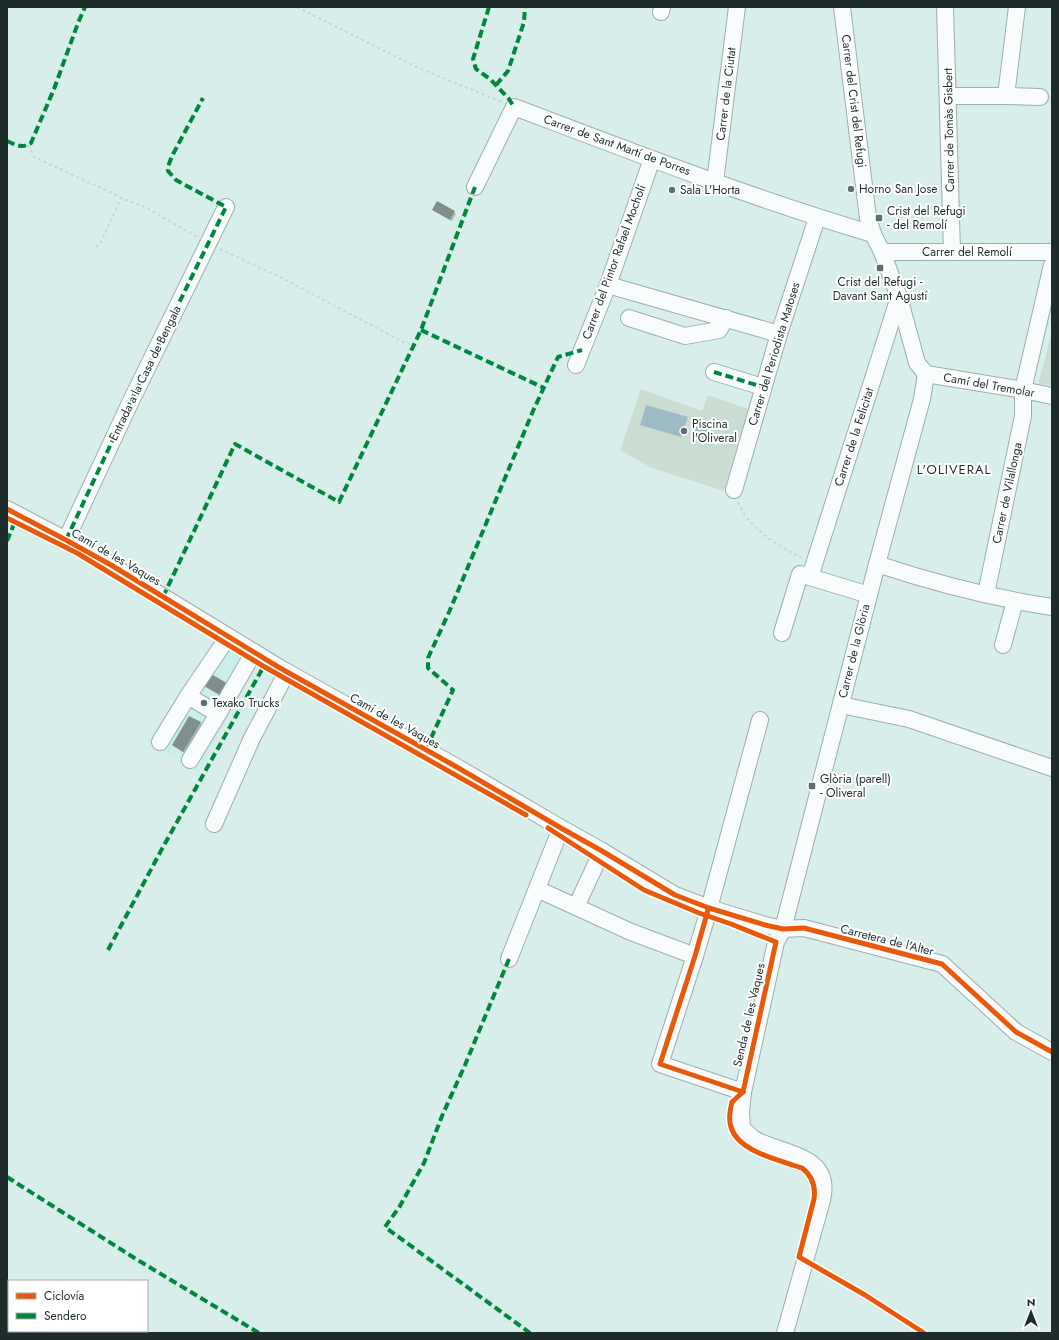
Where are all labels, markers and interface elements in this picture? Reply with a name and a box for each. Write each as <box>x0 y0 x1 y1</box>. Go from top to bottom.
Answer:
street label: Carrer del Crist del Refugi <box>837 33 871 169</box>
street label: Carrer de la Ciutat <box>711 46 741 142</box>
street label: Carrer de Tomàs Gisbert <box>939 68 959 192</box>
street label: Carrer de Sant Martí de Porres <box>541 110 693 180</box>
place label: Horno San Jose <box>859 180 937 198</box>
street label: Carrer del Pintor Rafael Mocholí <box>578 181 651 342</box>
place label: Sala L'Horta <box>680 181 740 199</box>
marker: Horno San Jose <box>846 184 856 194</box>
marker: Sala L'Horta <box>667 185 677 195</box>
place label: Crist del Refugi - del Remolí <box>887 202 966 234</box>
marker: Crist del Refugi - del Remolí <box>874 213 884 223</box>
street label: Carrer del Remolí <box>922 243 1013 261</box>
marker: Crist del Refugi - Davant Sant Agustí <box>875 263 885 273</box>
place label: Crist del Refugi - Davant Sant Agustí <box>833 273 928 305</box>
street label: Carrer del Periodista Matoses <box>744 280 804 428</box>
street label: Entrada a la Casa de Bengala <box>104 302 186 444</box>
street label: Camí del Tremolar <box>942 368 1037 402</box>
street label: Carrer de la Felicitat <box>830 385 878 489</box>
place label: Piscina l'Oliveral <box>692 415 737 447</box>
marker: Piscina l'Oliveral <box>679 426 689 436</box>
street label: Carrer de Vilallonga <box>987 440 1027 545</box>
district label: L'OLIVERAL <box>917 460 991 479</box>
street label: Camí de les Vaques <box>68 524 164 590</box>
street label: Carrer de la Glòria <box>834 602 874 700</box>
street label: Camí de les Vaques <box>347 689 444 753</box>
place label: Texako Trucks <box>212 694 279 712</box>
marker: Texako Trucks <box>199 698 209 708</box>
place label: Glòria (parell) - Oliveral <box>820 770 891 802</box>
marker: Glòria (parell) - Oliveral <box>807 781 817 791</box>
street label: Carretera de l'Alter <box>838 920 936 961</box>
street label: Senda de les Vaques <box>728 961 770 1069</box>
legend <box>8 1280 148 1332</box>
text: Ciclovía <box>44 1287 85 1305</box>
north arrow <box>1011 1292 1051 1332</box>
text: N <box>1027 1294 1035 1310</box>
text: Sendero <box>44 1307 87 1325</box>

